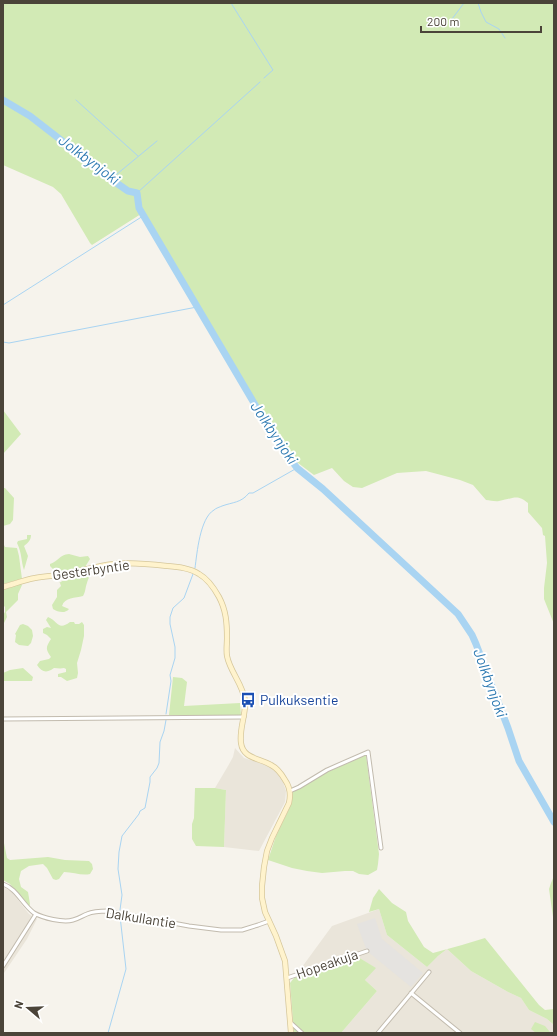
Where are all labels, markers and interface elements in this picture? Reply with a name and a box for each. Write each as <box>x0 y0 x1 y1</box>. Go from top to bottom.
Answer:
scale bar <box>421 8 541 34</box>
text: 200 m <box>427 14 459 28</box>
water label: Jolkbynjoki <box>55 130 124 188</box>
water label: Jolkbynjoki <box>247 398 303 467</box>
street label: Gesterbyntie <box>51 556 131 583</box>
water label: Jolkbynjoki <box>470 646 512 720</box>
bus stop icon: Pulkuksentie <box>239 691 257 709</box>
place label: Pulkuksentie <box>260 691 338 708</box>
street label: Dalkullantie <box>105 904 177 931</box>
street label: Hopeakuja <box>294 945 360 982</box>
north arrow <box>8 988 48 1028</box>
text: N <box>11 999 25 1010</box>

